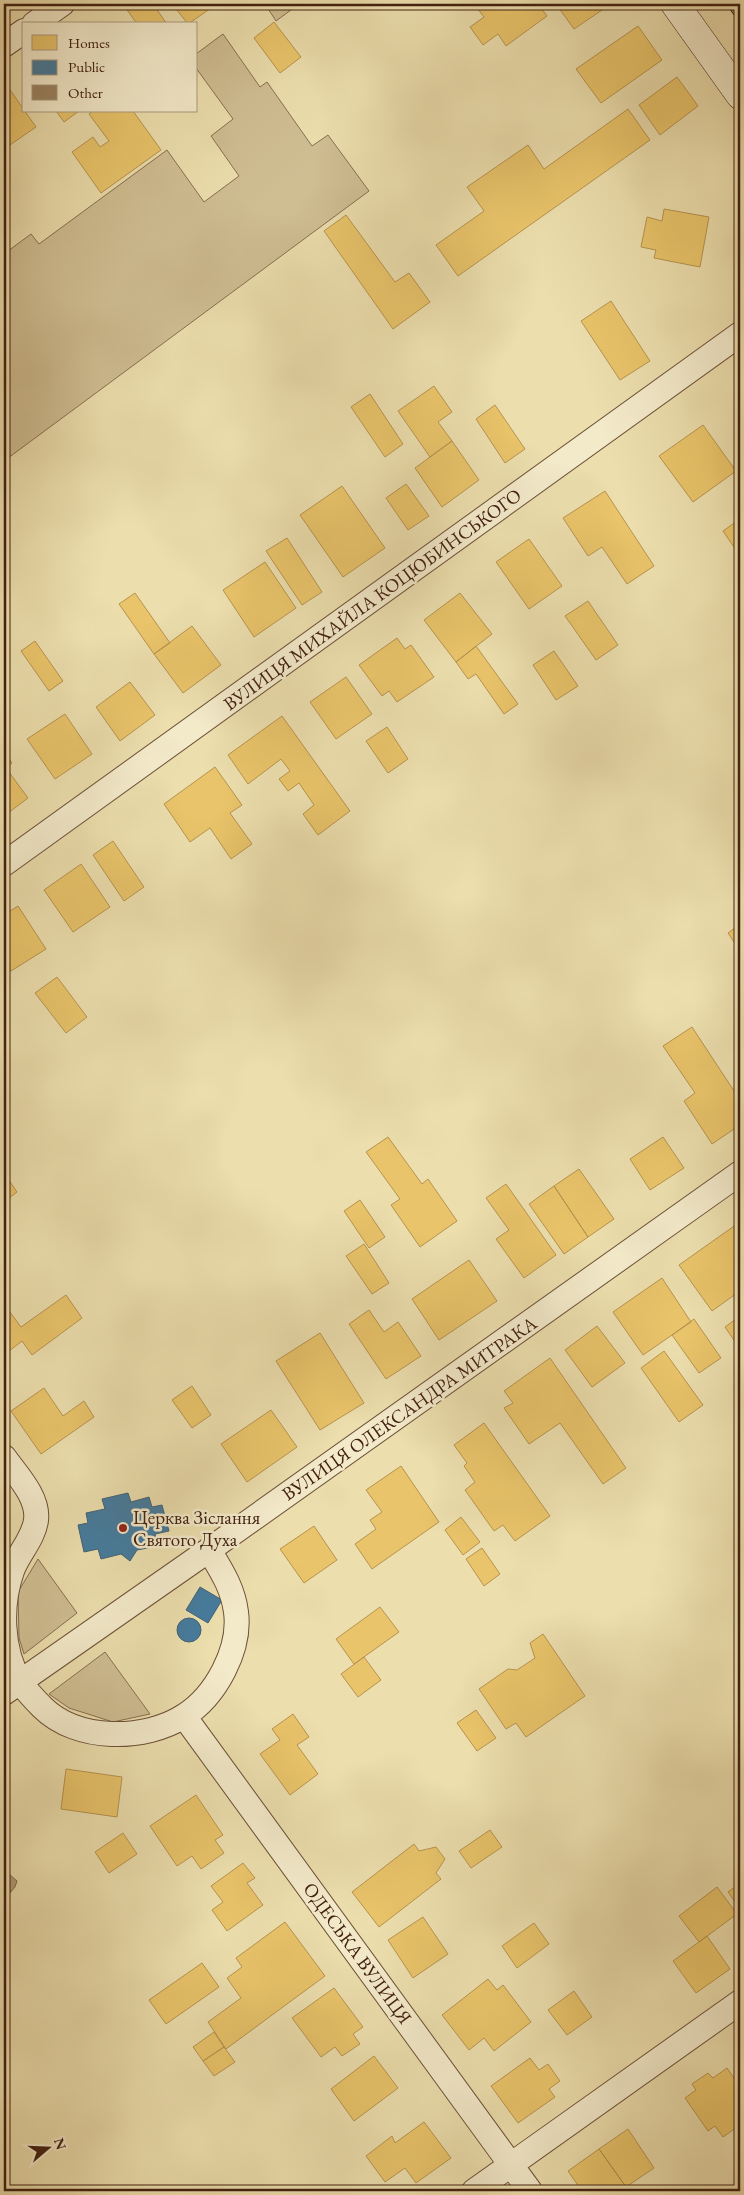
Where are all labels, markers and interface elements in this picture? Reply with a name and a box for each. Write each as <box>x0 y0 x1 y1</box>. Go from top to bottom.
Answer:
legend <box>22 22 198 112</box>
text: Homes <box>68 33 110 52</box>
text: Public <box>68 57 105 76</box>
text: Other <box>68 83 103 102</box>
street label: ВУЛИЦЯ МИХАЙЛА КОЦЮБИНСЬКОГО <box>218 483 526 716</box>
street label: ВУЛИЦЯ ОЛЕКСАНДРА МИТРАКА <box>277 1310 542 1506</box>
place label: Церква Зіслання Святого Духа <box>133 1505 261 1552</box>
marker: Церква Зіслання Святого Духа <box>117 1522 129 1534</box>
street label: ОДЕСЬКА ВУЛИЦЯ <box>298 1877 418 2029</box>
north arrow <box>22 2122 72 2172</box>
text: N <box>50 2135 71 2153</box>

